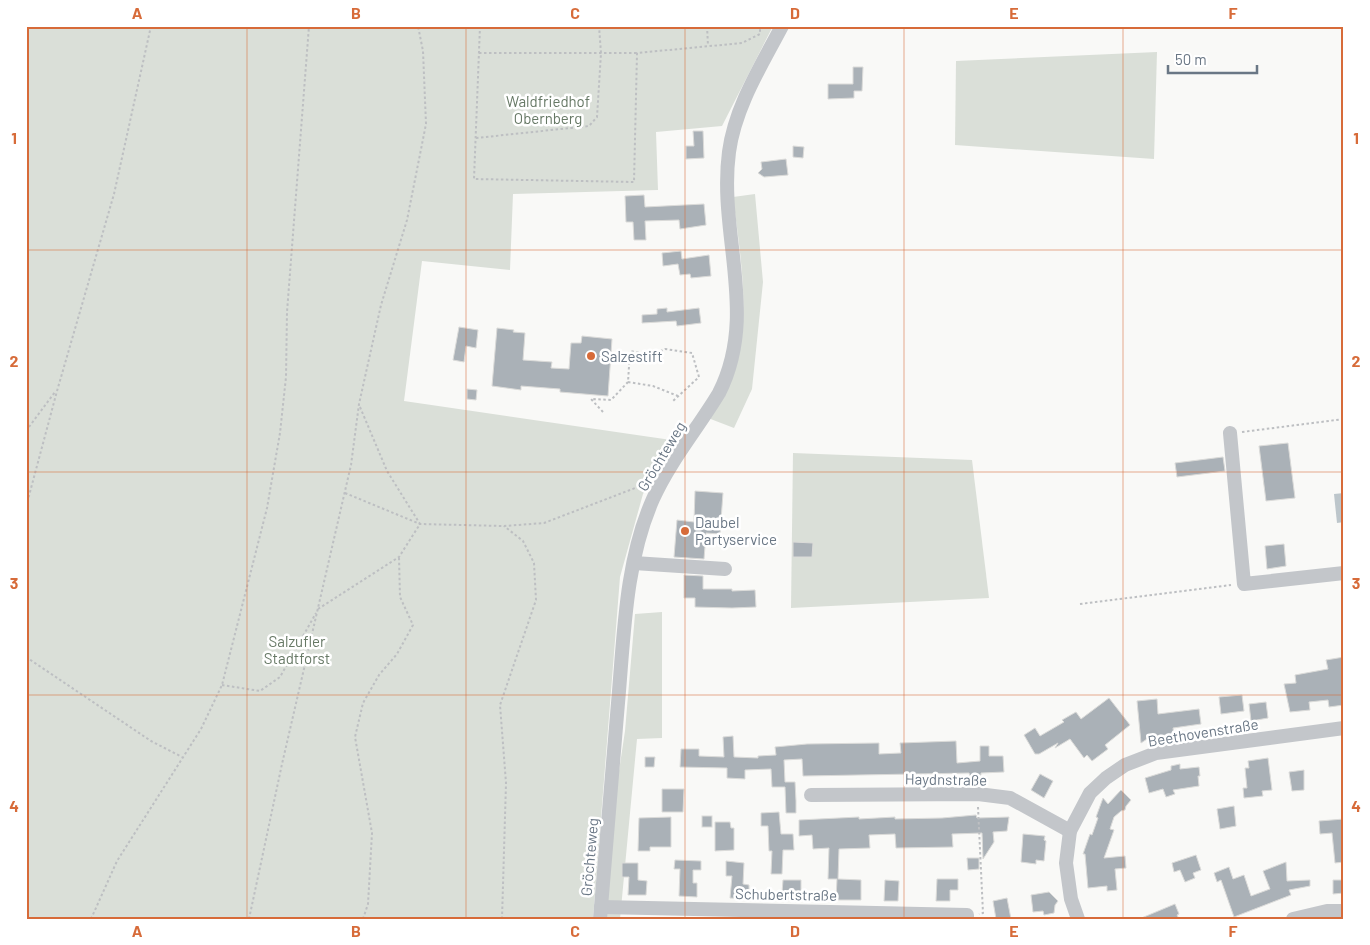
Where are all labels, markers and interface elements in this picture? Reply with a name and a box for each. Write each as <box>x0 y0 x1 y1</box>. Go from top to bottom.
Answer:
text: A <box>132 3 143 22</box>
text: B <box>351 3 361 22</box>
text: C <box>570 3 580 22</box>
text: D <box>790 3 800 22</box>
text: E <box>1009 3 1019 22</box>
text: F <box>1229 3 1238 22</box>
scale bar <box>1168 42 1256 74</box>
text: 50 m <box>1175 50 1207 68</box>
park label: Waldfriedhof Obernberg <box>506 92 590 127</box>
text: 1 <box>11 128 17 147</box>
text: 1 <box>1353 128 1359 147</box>
place label: Salzestift <box>601 347 663 365</box>
marker: Salzestift <box>585 350 597 362</box>
text: 2 <box>10 351 19 370</box>
text: 2 <box>1352 351 1361 370</box>
street label: Gröchteweg <box>633 418 689 494</box>
place label: Daubel Partyservice <box>695 513 777 548</box>
marker: Daubel Partyservice <box>679 525 691 537</box>
text: 3 <box>10 573 18 592</box>
text: 3 <box>1352 573 1360 592</box>
park label: Salzufler Stadtforst <box>264 632 330 667</box>
street label: Beethovenstraße <box>1146 714 1260 750</box>
street label: Haydnstraße <box>905 769 987 789</box>
text: 4 <box>9 796 19 815</box>
text: 4 <box>1351 796 1361 815</box>
street label: Gröchteweg <box>577 817 601 897</box>
street label: Schubertstraße <box>735 884 837 904</box>
text: A <box>132 921 143 940</box>
text: B <box>351 921 361 940</box>
text: C <box>570 921 580 940</box>
text: D <box>790 921 800 940</box>
text: E <box>1009 921 1019 940</box>
text: F <box>1229 921 1238 940</box>

